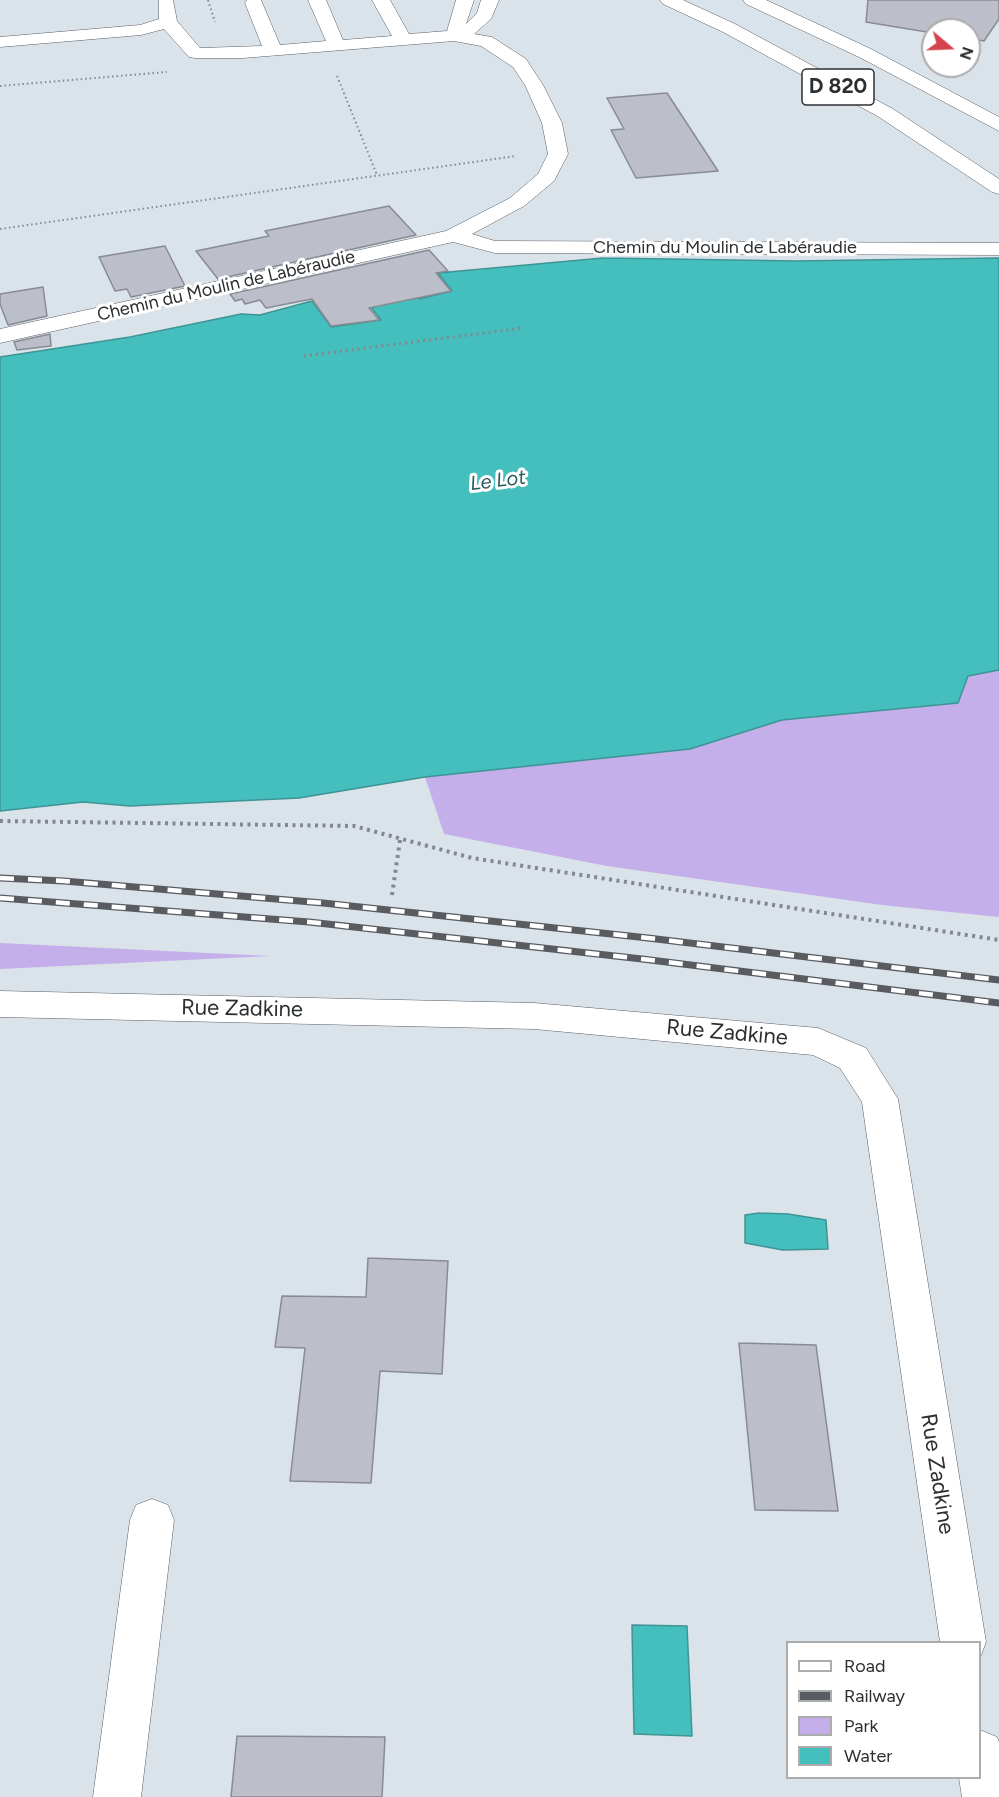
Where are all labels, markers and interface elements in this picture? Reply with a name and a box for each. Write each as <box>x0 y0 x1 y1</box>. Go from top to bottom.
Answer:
north arrow <box>921 18 981 78</box>
text: N <box>956 44 978 62</box>
road number: D 820 <box>802 69 874 105</box>
street label: Chemin du Moulin de Labéraudie <box>593 237 857 259</box>
street label: Chemin du Moulin de Labéraudie <box>95 246 357 326</box>
water label: Le Lot <box>469 466 527 496</box>
street label: Rue Zadkine <box>181 995 303 1023</box>
street label: Rue Zadkine <box>665 1015 789 1051</box>
street label: Rue Zadkine <box>914 1412 960 1536</box>
legend <box>786 1641 981 1779</box>
text: Road <box>844 1655 885 1677</box>
text: Railway <box>844 1685 905 1707</box>
text: Park <box>844 1715 878 1737</box>
text: Water <box>844 1745 892 1767</box>

